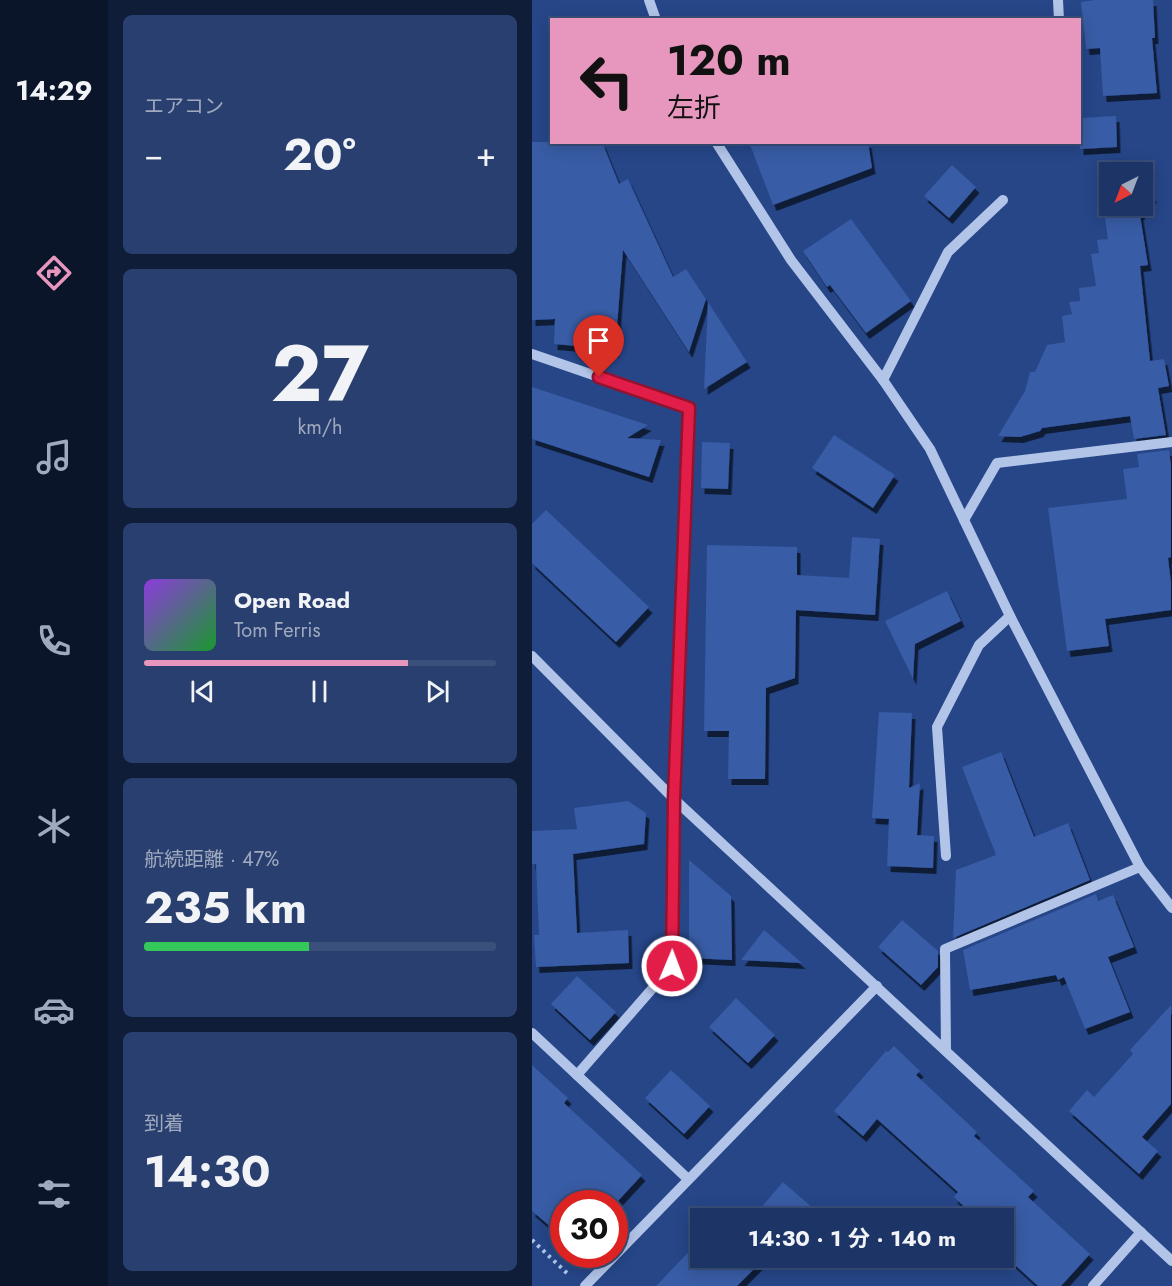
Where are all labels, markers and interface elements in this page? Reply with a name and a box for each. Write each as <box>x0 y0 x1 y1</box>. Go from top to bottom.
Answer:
text: 120 m <box>667 30 791 91</box>
icon: left <box>568 42 646 120</box>
text: 14:29 <box>15 71 93 110</box>
text: 左折 <box>667 88 721 127</box>
text: エアコン <box>144 92 224 121</box>
text: 20° <box>283 122 356 187</box>
text: − <box>144 131 163 178</box>
text: + <box>476 131 496 178</box>
north arrow <box>1099 162 1153 216</box>
map controls <box>1099 162 1153 216</box>
icon: directions <box>33 252 75 294</box>
pin <box>573 315 624 377</box>
text: 27 <box>271 318 369 430</box>
icon: arrive <box>582 324 615 357</box>
text: km/h <box>297 413 343 442</box>
icon: music <box>33 436 75 478</box>
text: Open Road <box>234 584 350 616</box>
text: Tom Ferris <box>234 616 321 645</box>
icon: phone <box>33 620 75 662</box>
icon: previous <box>186 675 219 708</box>
icon: pause <box>303 675 336 708</box>
icon: next <box>421 675 454 708</box>
icon: climate <box>33 805 75 847</box>
text: 航続距離 · 47% <box>144 845 279 874</box>
text: 235 km <box>144 875 307 940</box>
position arrow <box>640 934 704 998</box>
icon: car <box>33 989 75 1031</box>
text: 到着 <box>144 1109 184 1138</box>
text: 14:30 <box>144 1139 271 1204</box>
icon: filters <box>33 1173 75 1215</box>
speed limit sign: 30 <box>550 1190 628 1268</box>
text: 14:30 · 1 分 · 140 m <box>748 1222 956 1254</box>

